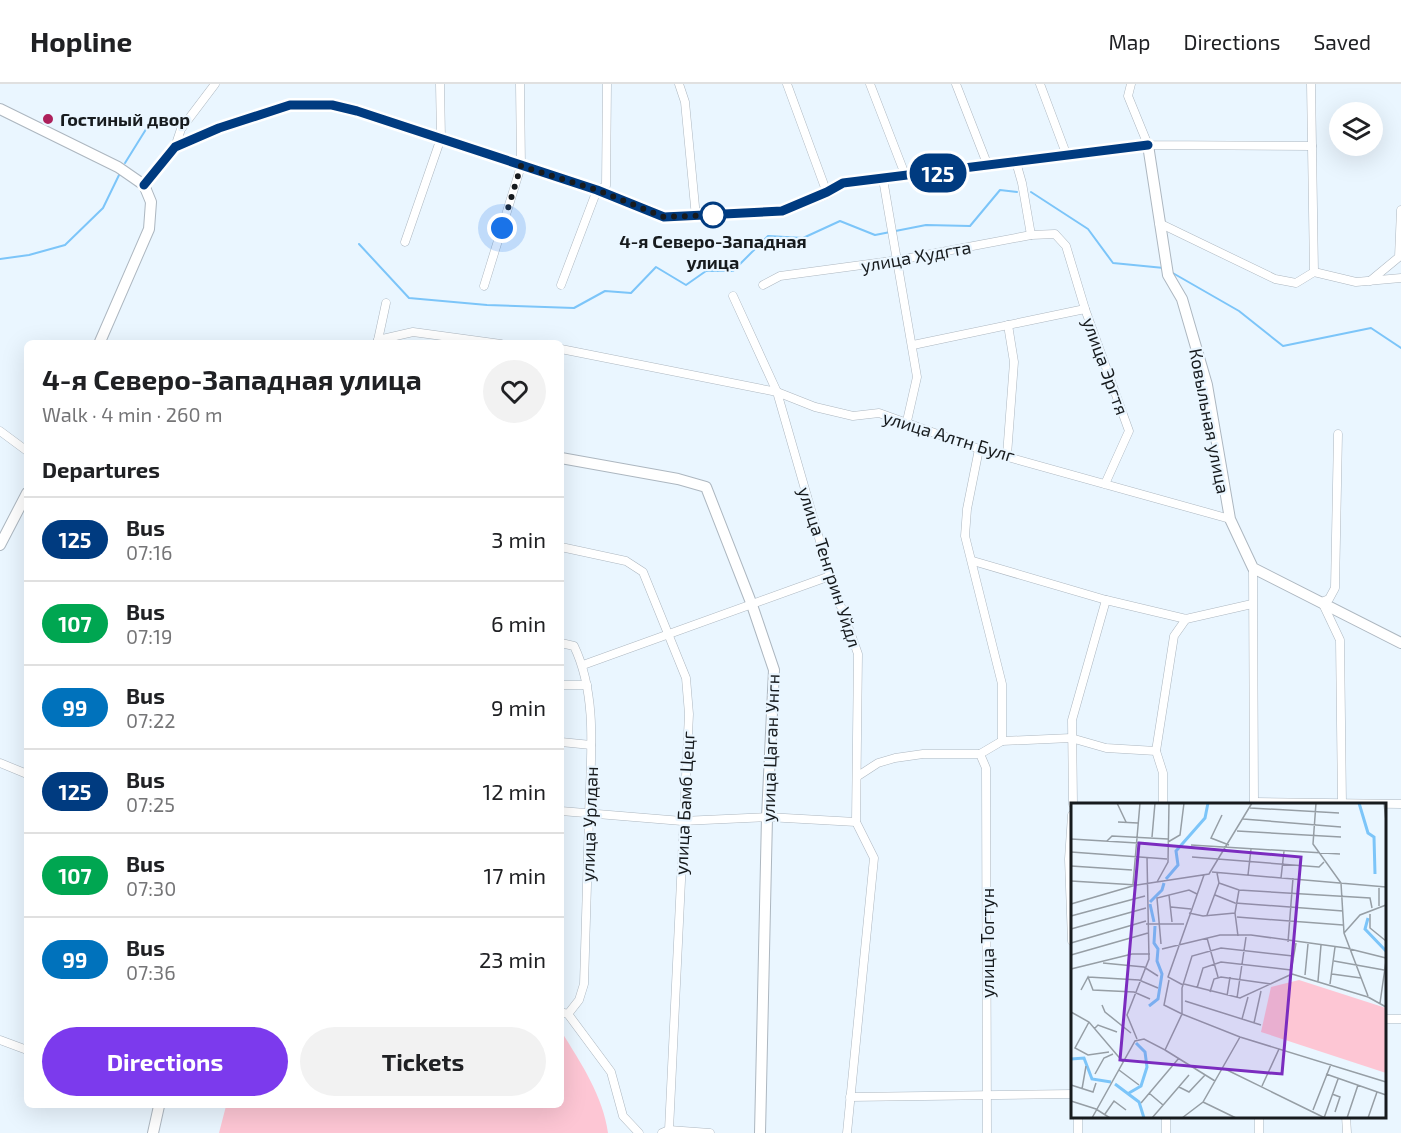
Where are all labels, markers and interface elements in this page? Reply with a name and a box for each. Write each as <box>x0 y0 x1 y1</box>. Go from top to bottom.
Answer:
text: Hopline <box>30 24 132 58</box>
text: Map <box>1108 29 1151 54</box>
text: Directions <box>1184 29 1280 54</box>
text: Saved <box>1313 29 1371 54</box>
map controls <box>1329 102 1383 156</box>
button: layers <box>1329 102 1383 156</box>
place label: Гостиный двор <box>60 108 190 130</box>
marker: Гостиный двор <box>41 112 55 126</box>
line badge: 125 <box>904 154 972 193</box>
text: 125 <box>922 161 954 186</box>
marker: 4-я Северо-Западная улица <box>700 202 726 228</box>
your location <box>487 213 517 243</box>
place label: 4-я Северо-Западная улица <box>619 230 807 273</box>
street label: улица Худгта <box>859 235 973 277</box>
street label: улица Эргтя <box>1078 314 1134 418</box>
street label: Ковыльная улица <box>1185 346 1235 496</box>
button: heart <box>483 360 546 423</box>
text: 4-я Северо-Западная улица <box>42 362 422 396</box>
text: Walk · 4 min · 260 m <box>42 402 222 426</box>
street label: улица Алтн Булг <box>880 405 1018 467</box>
text: Departures <box>42 456 160 482</box>
street label: улица Тенгрин Уйдл <box>794 484 866 650</box>
text: Bus <box>126 514 165 540</box>
text: 3 min <box>491 526 546 552</box>
text: 125 <box>59 527 91 552</box>
text: 07:16 <box>126 540 172 564</box>
text: Bus <box>126 598 165 624</box>
text: 6 min <box>491 610 546 636</box>
text: 107 <box>58 611 92 636</box>
text: 07:19 <box>126 624 172 648</box>
street label: улица Цаган Унгн <box>756 674 784 822</box>
text: Bus <box>126 682 165 708</box>
text: 9 min <box>491 694 546 720</box>
text: 99 <box>63 695 87 720</box>
text: 07:22 <box>126 708 176 732</box>
street label: улица Бамб Цецг <box>669 731 699 875</box>
text: Bus <box>126 766 165 792</box>
street label: улица Урлдан <box>576 766 602 882</box>
text: 12 min <box>482 778 546 804</box>
text: 125 <box>59 779 91 804</box>
text: 07:25 <box>126 792 175 816</box>
inset map <box>1071 803 1386 1118</box>
text: Bus <box>126 850 165 876</box>
text: 17 min <box>484 862 546 888</box>
text: 107 <box>58 863 92 888</box>
text: 07:30 <box>126 876 176 900</box>
street label: улица Тогтун <box>976 888 998 998</box>
text: Bus <box>126 934 165 960</box>
text: 23 min <box>479 946 546 972</box>
text: 99 <box>63 947 87 972</box>
text: 07:36 <box>126 960 176 984</box>
button: Directions <box>42 1027 288 1096</box>
button: Tickets <box>300 1027 546 1096</box>

